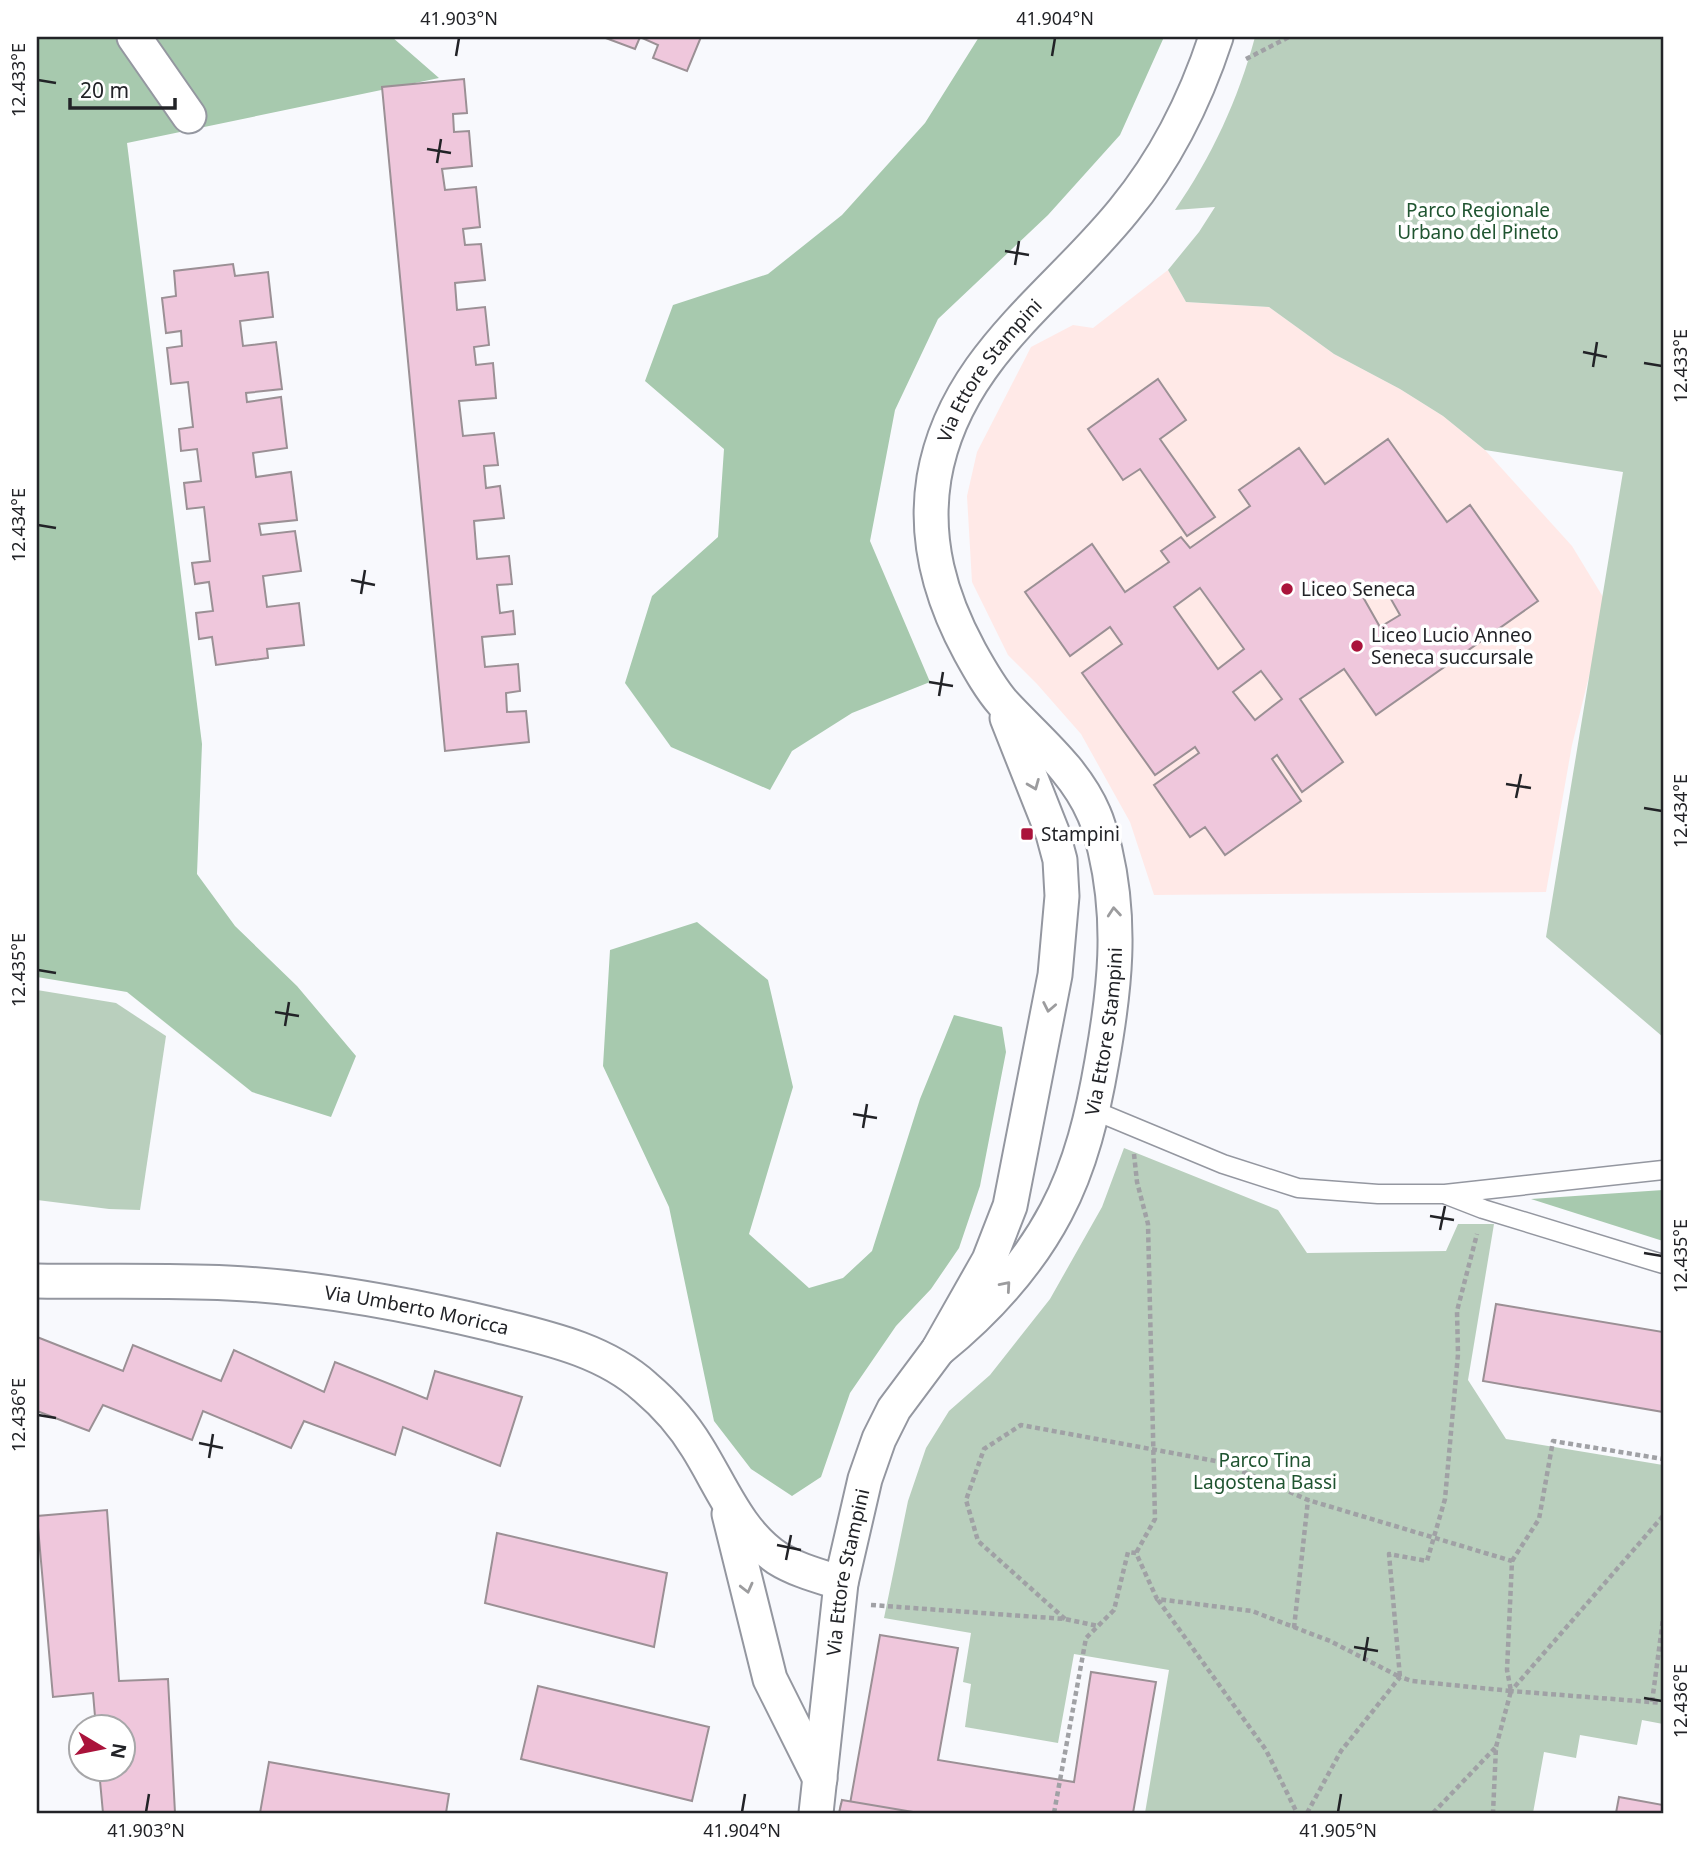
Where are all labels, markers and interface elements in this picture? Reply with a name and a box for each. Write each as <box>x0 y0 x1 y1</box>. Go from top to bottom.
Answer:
text: 41.903°N <box>420 6 498 30</box>
text: 41.904°N <box>1016 6 1094 30</box>
text: 12.433°E <box>6 43 30 117</box>
scale bar <box>70 66 175 110</box>
text: 20 m <box>80 76 129 104</box>
park label: Parco Regionale Urbano del Pineto <box>1397 197 1559 245</box>
street label: Via Ettore Stampini <box>931 293 1048 445</box>
text: 12.433°E <box>1668 329 1692 403</box>
text: 12.434°E <box>6 488 30 562</box>
place label: Liceo Seneca <box>1301 576 1416 602</box>
marker: Liceo Seneca <box>1279 581 1295 597</box>
place label: Liceo Lucio Anneo Seneca succursale <box>1371 622 1533 670</box>
marker: Liceo Lucio Anneo Seneca succursale <box>1349 638 1365 654</box>
text: 12.434°E <box>1668 774 1692 848</box>
one-way arrow <box>1026 779 1040 791</box>
place label: Stampini <box>1041 821 1120 847</box>
marker: Stampini <box>1019 826 1035 842</box>
one-way arrow <box>1107 906 1122 917</box>
text: 12.435°E <box>6 933 30 1007</box>
street label: Via Ettore Stampini <box>1078 947 1128 1118</box>
one-way arrow <box>1042 1002 1057 1013</box>
text: 12.435°E <box>1668 1219 1692 1293</box>
street label: Via Umberto Moricca <box>323 1279 512 1341</box>
one-way arrow <box>998 1282 1010 1295</box>
text: 12.436°E <box>6 1378 30 1452</box>
park label: Parco Tina Lagostena Bassi <box>1193 1447 1337 1495</box>
street label: Via Ettore Stampini <box>820 1486 875 1657</box>
one-way arrow <box>739 1582 754 1594</box>
text: 12.436°E <box>1668 1664 1692 1738</box>
north arrow <box>66 1714 136 1784</box>
text: N <box>105 1741 133 1761</box>
text: 41.903°N <box>107 1818 185 1842</box>
text: 41.904°N <box>703 1818 781 1842</box>
text: 41.905°N <box>1299 1818 1377 1842</box>

